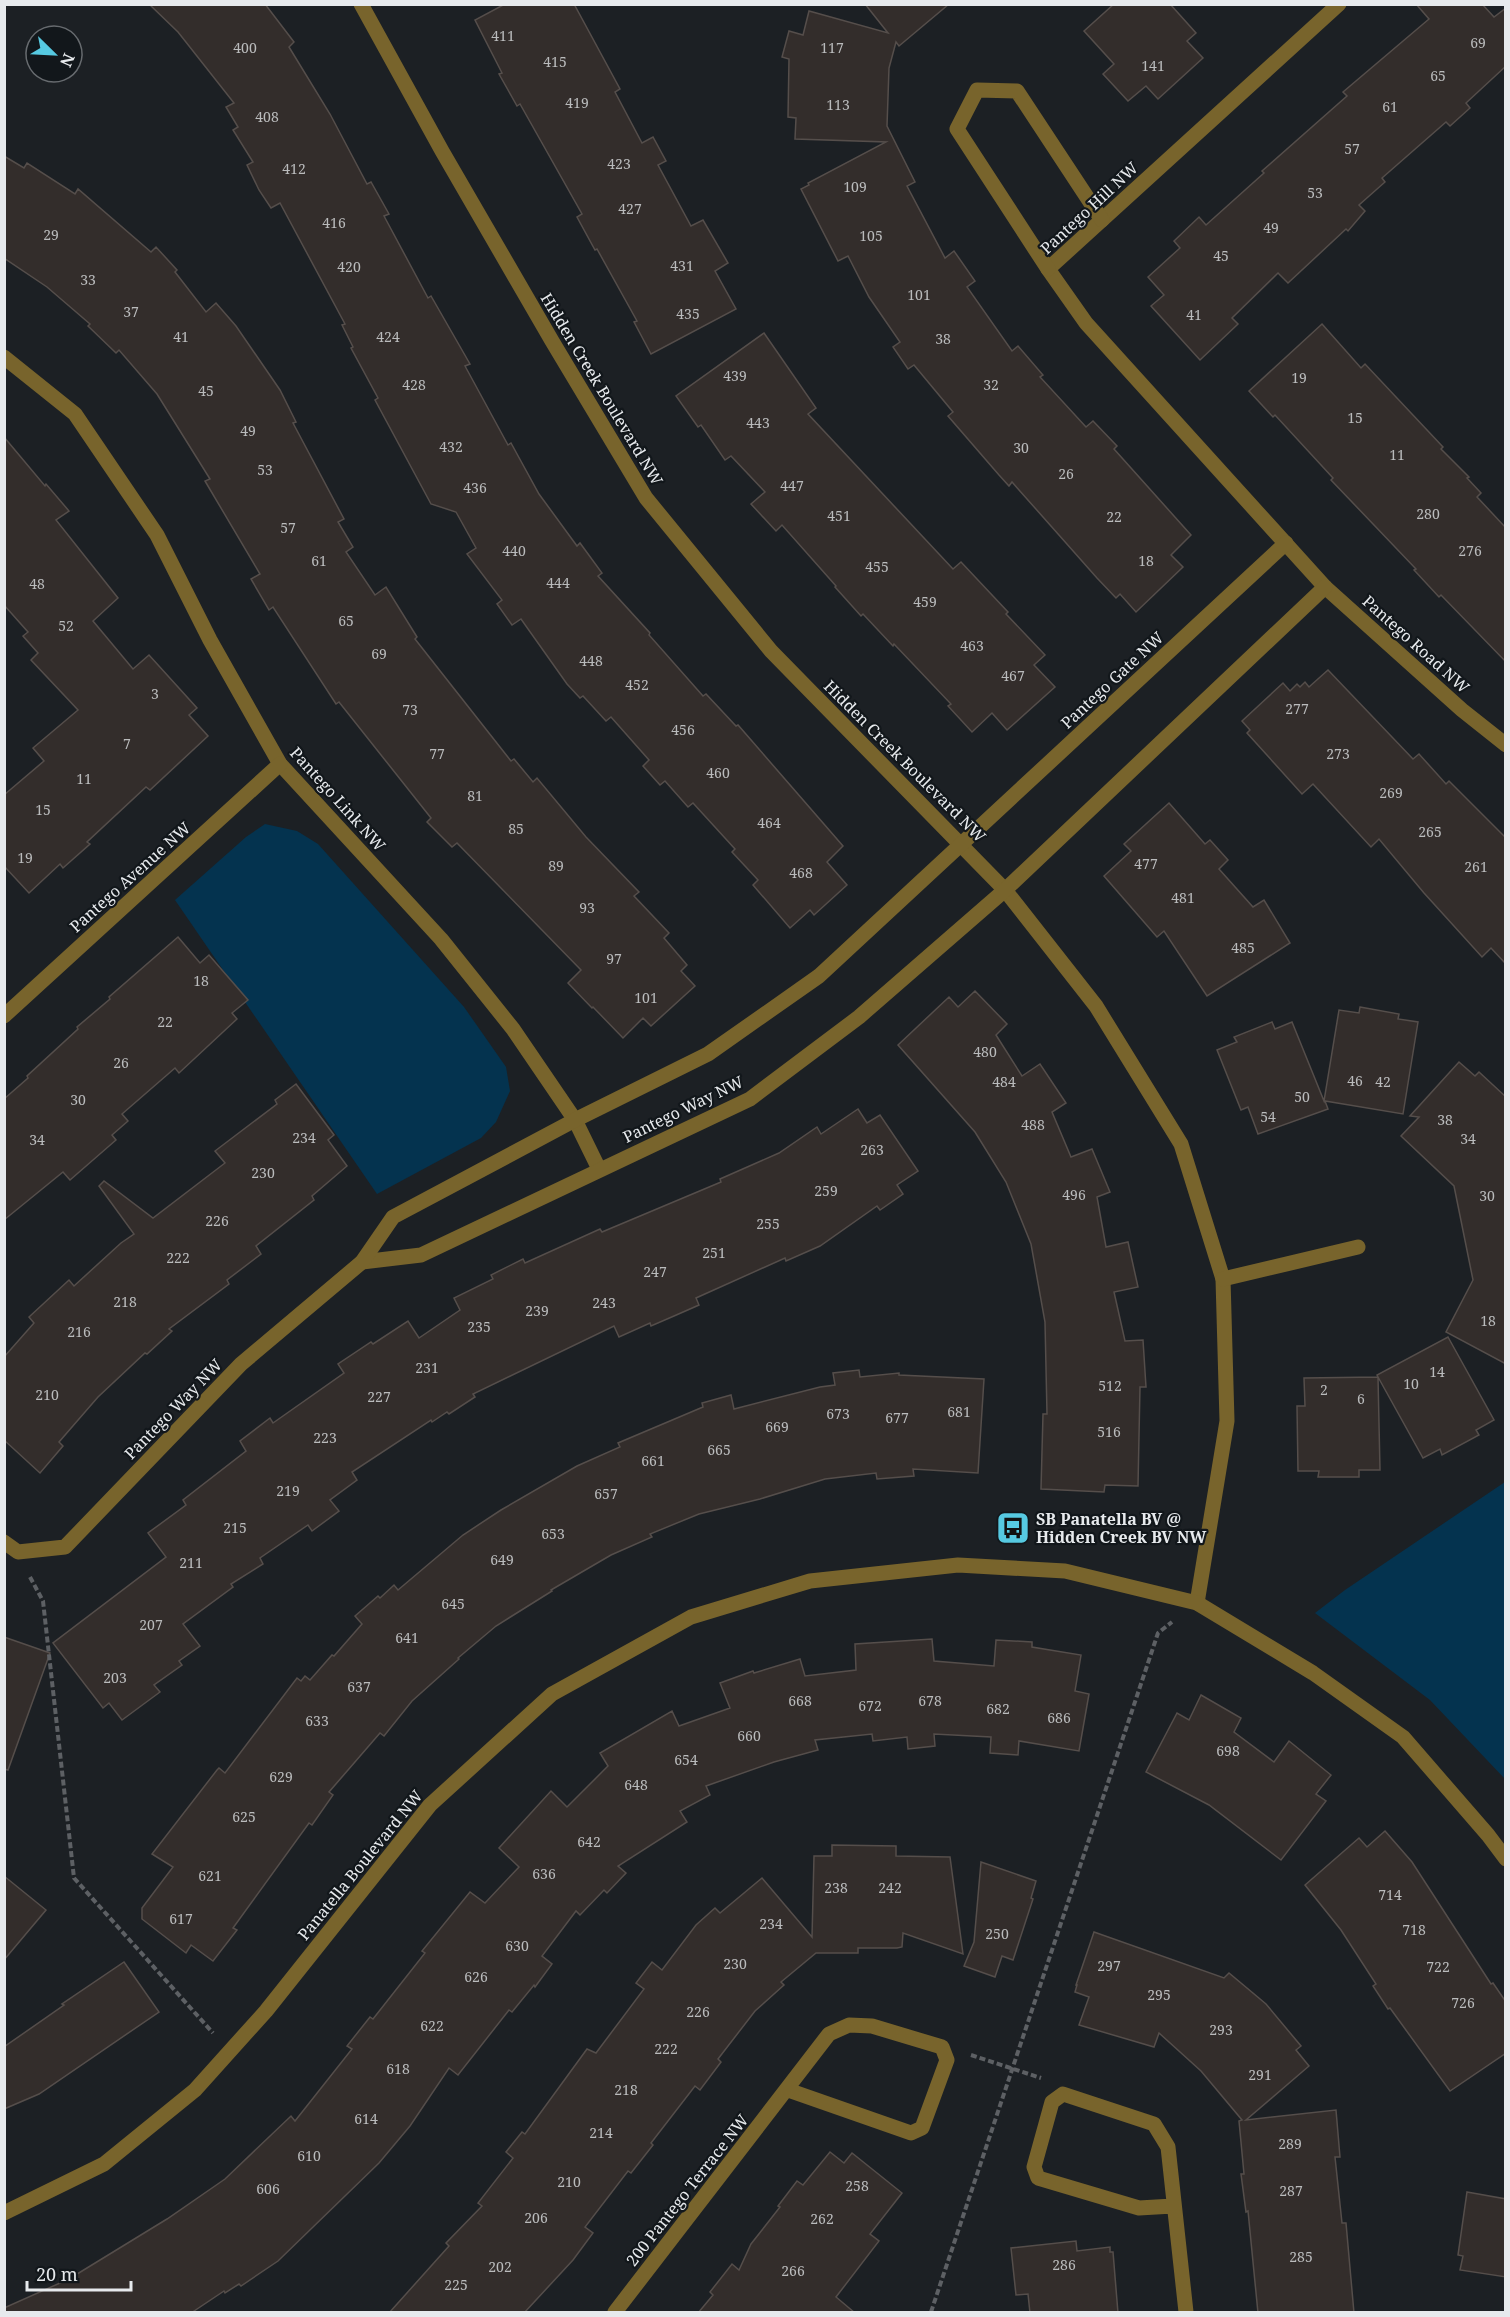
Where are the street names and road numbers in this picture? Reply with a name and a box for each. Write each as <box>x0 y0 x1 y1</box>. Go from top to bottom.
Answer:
street label: Pantego Hill NW <box>1035 157 1143 259</box>
street label: Hidden Creek Boulevard NW <box>536 289 668 489</box>
street label: Pantego Road NW <box>1358 590 1474 698</box>
street label: Pantego Gate NW <box>1056 626 1168 733</box>
street label: Hidden Creek Boulevard NW <box>819 675 991 847</box>
street label: Pantego Link NW <box>285 742 391 856</box>
street label: Pantego Avenue NW <box>65 817 195 937</box>
street label: Pantego Way NW <box>619 1070 747 1148</box>
street label: Pantego Way NW <box>119 1354 227 1464</box>
street label: Panatella Boulevard NW <box>292 1785 428 1945</box>
street label: 200 Pantego Terrace NW <box>621 2109 753 2270</box>

